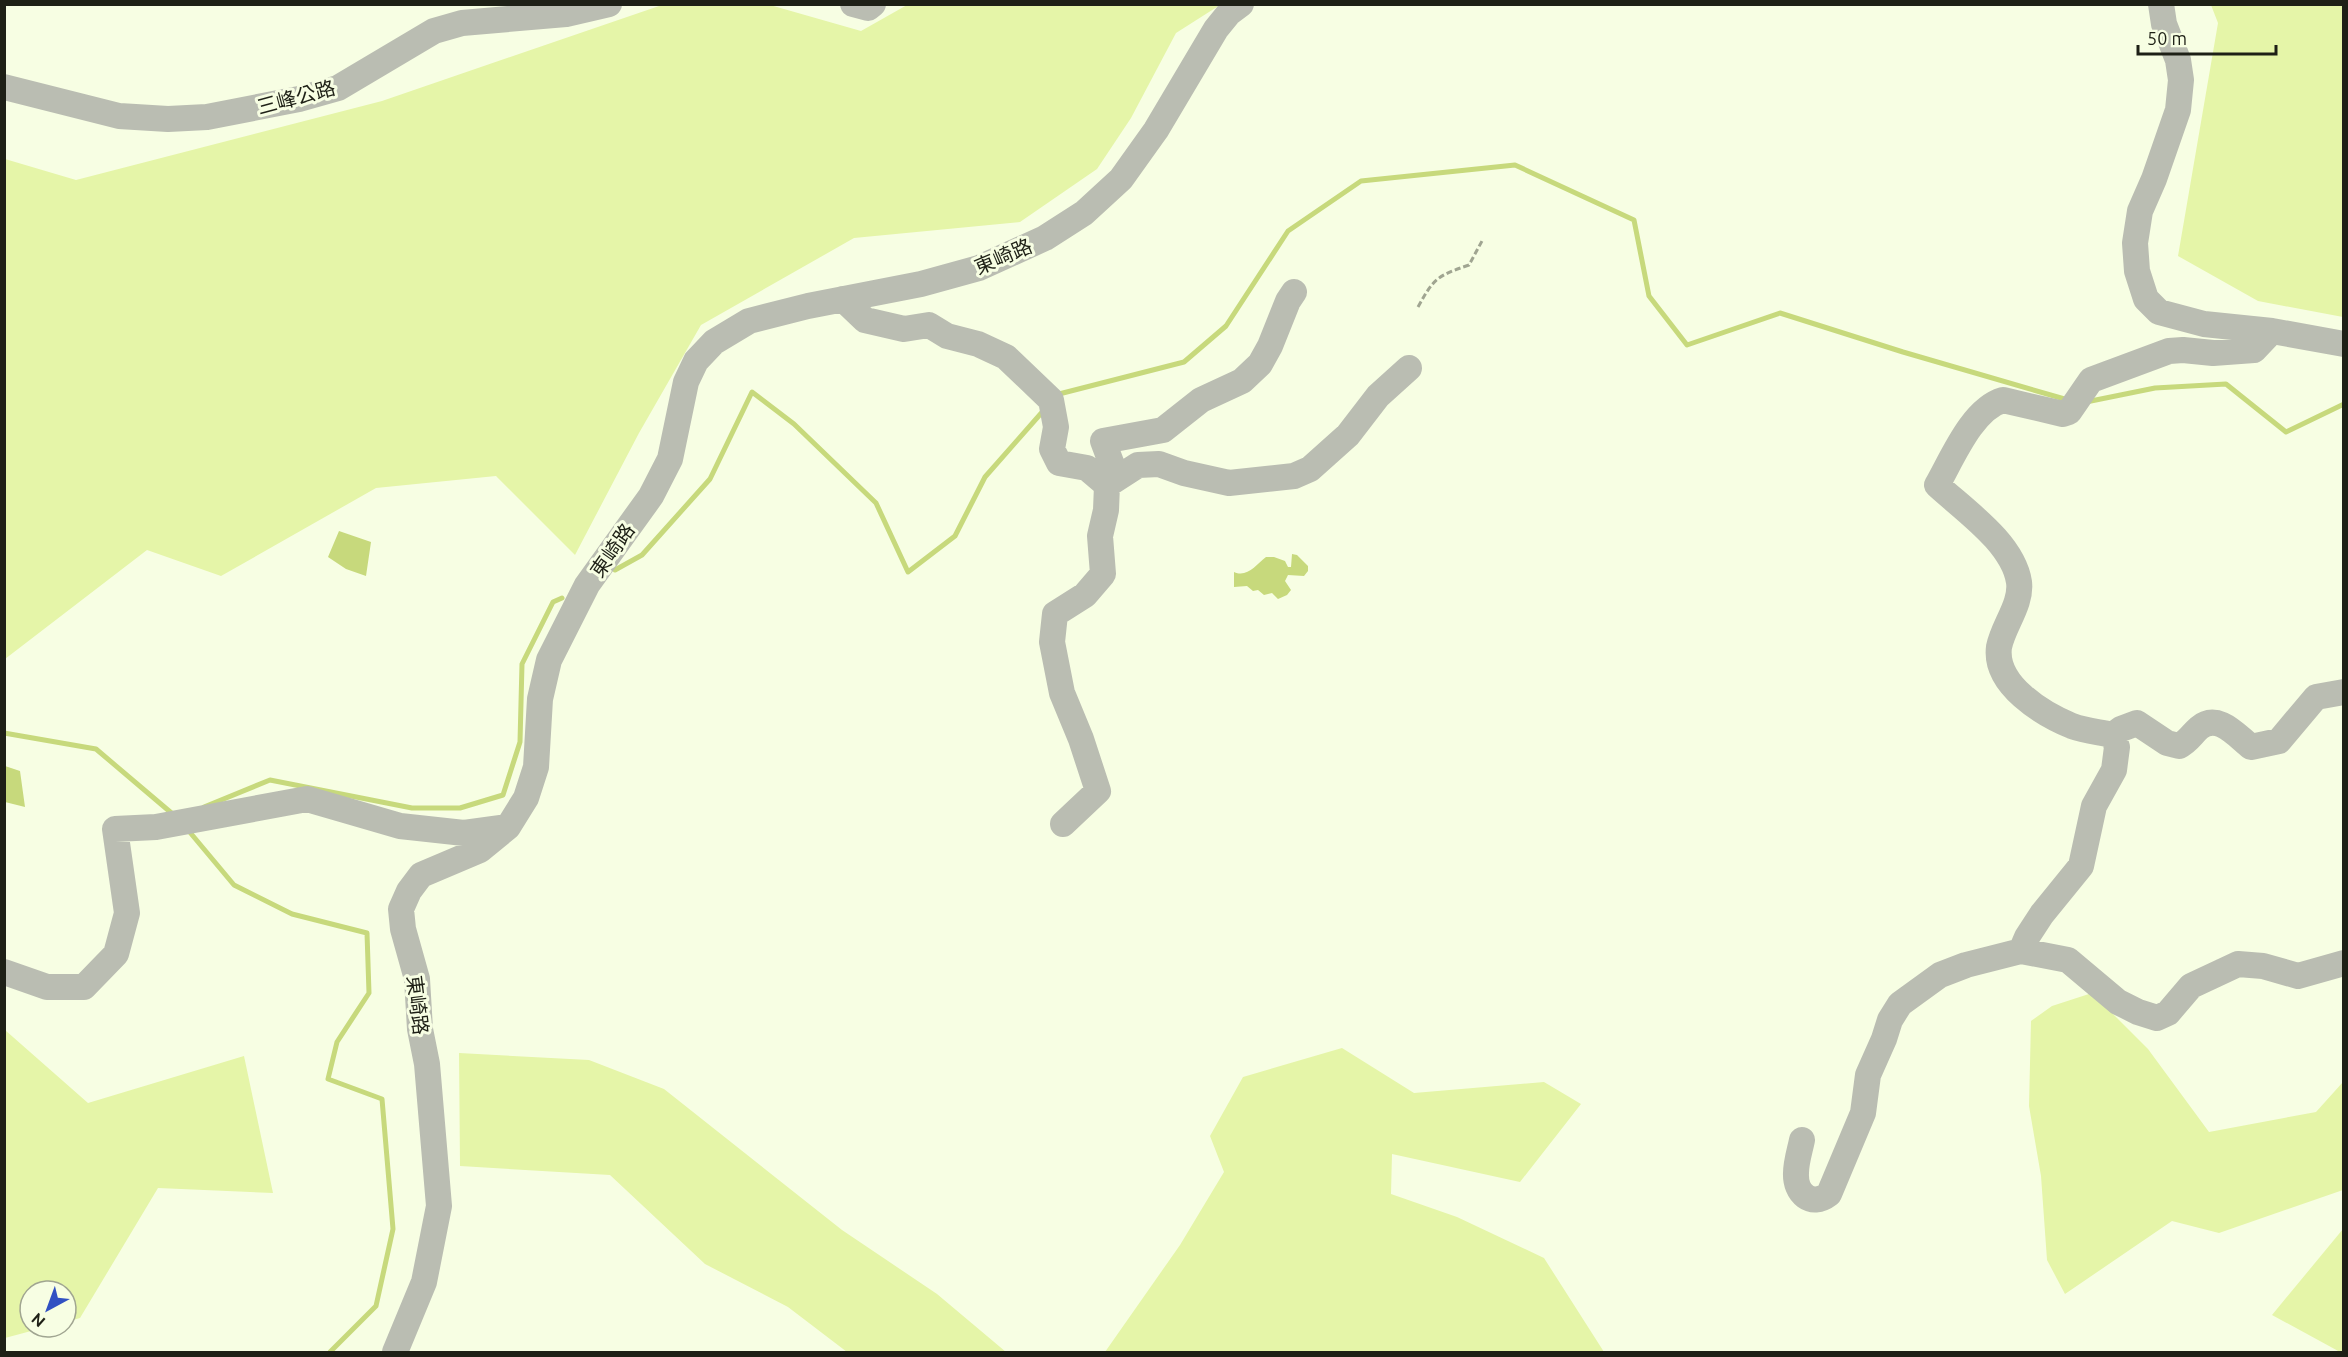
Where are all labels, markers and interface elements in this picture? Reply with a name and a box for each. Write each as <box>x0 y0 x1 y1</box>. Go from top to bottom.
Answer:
scale bar <box>2138 18 2276 56</box>
text: 50 m <box>2147 28 2187 48</box>
street label: 三峰公路 <box>254 76 338 118</box>
street label: 東崎路 <box>971 234 1035 278</box>
street label: 東崎路 <box>585 519 639 581</box>
street label: 東崎路 <box>403 974 433 1036</box>
north arrow <box>18 1279 78 1339</box>
text: N <box>28 1310 49 1331</box>

